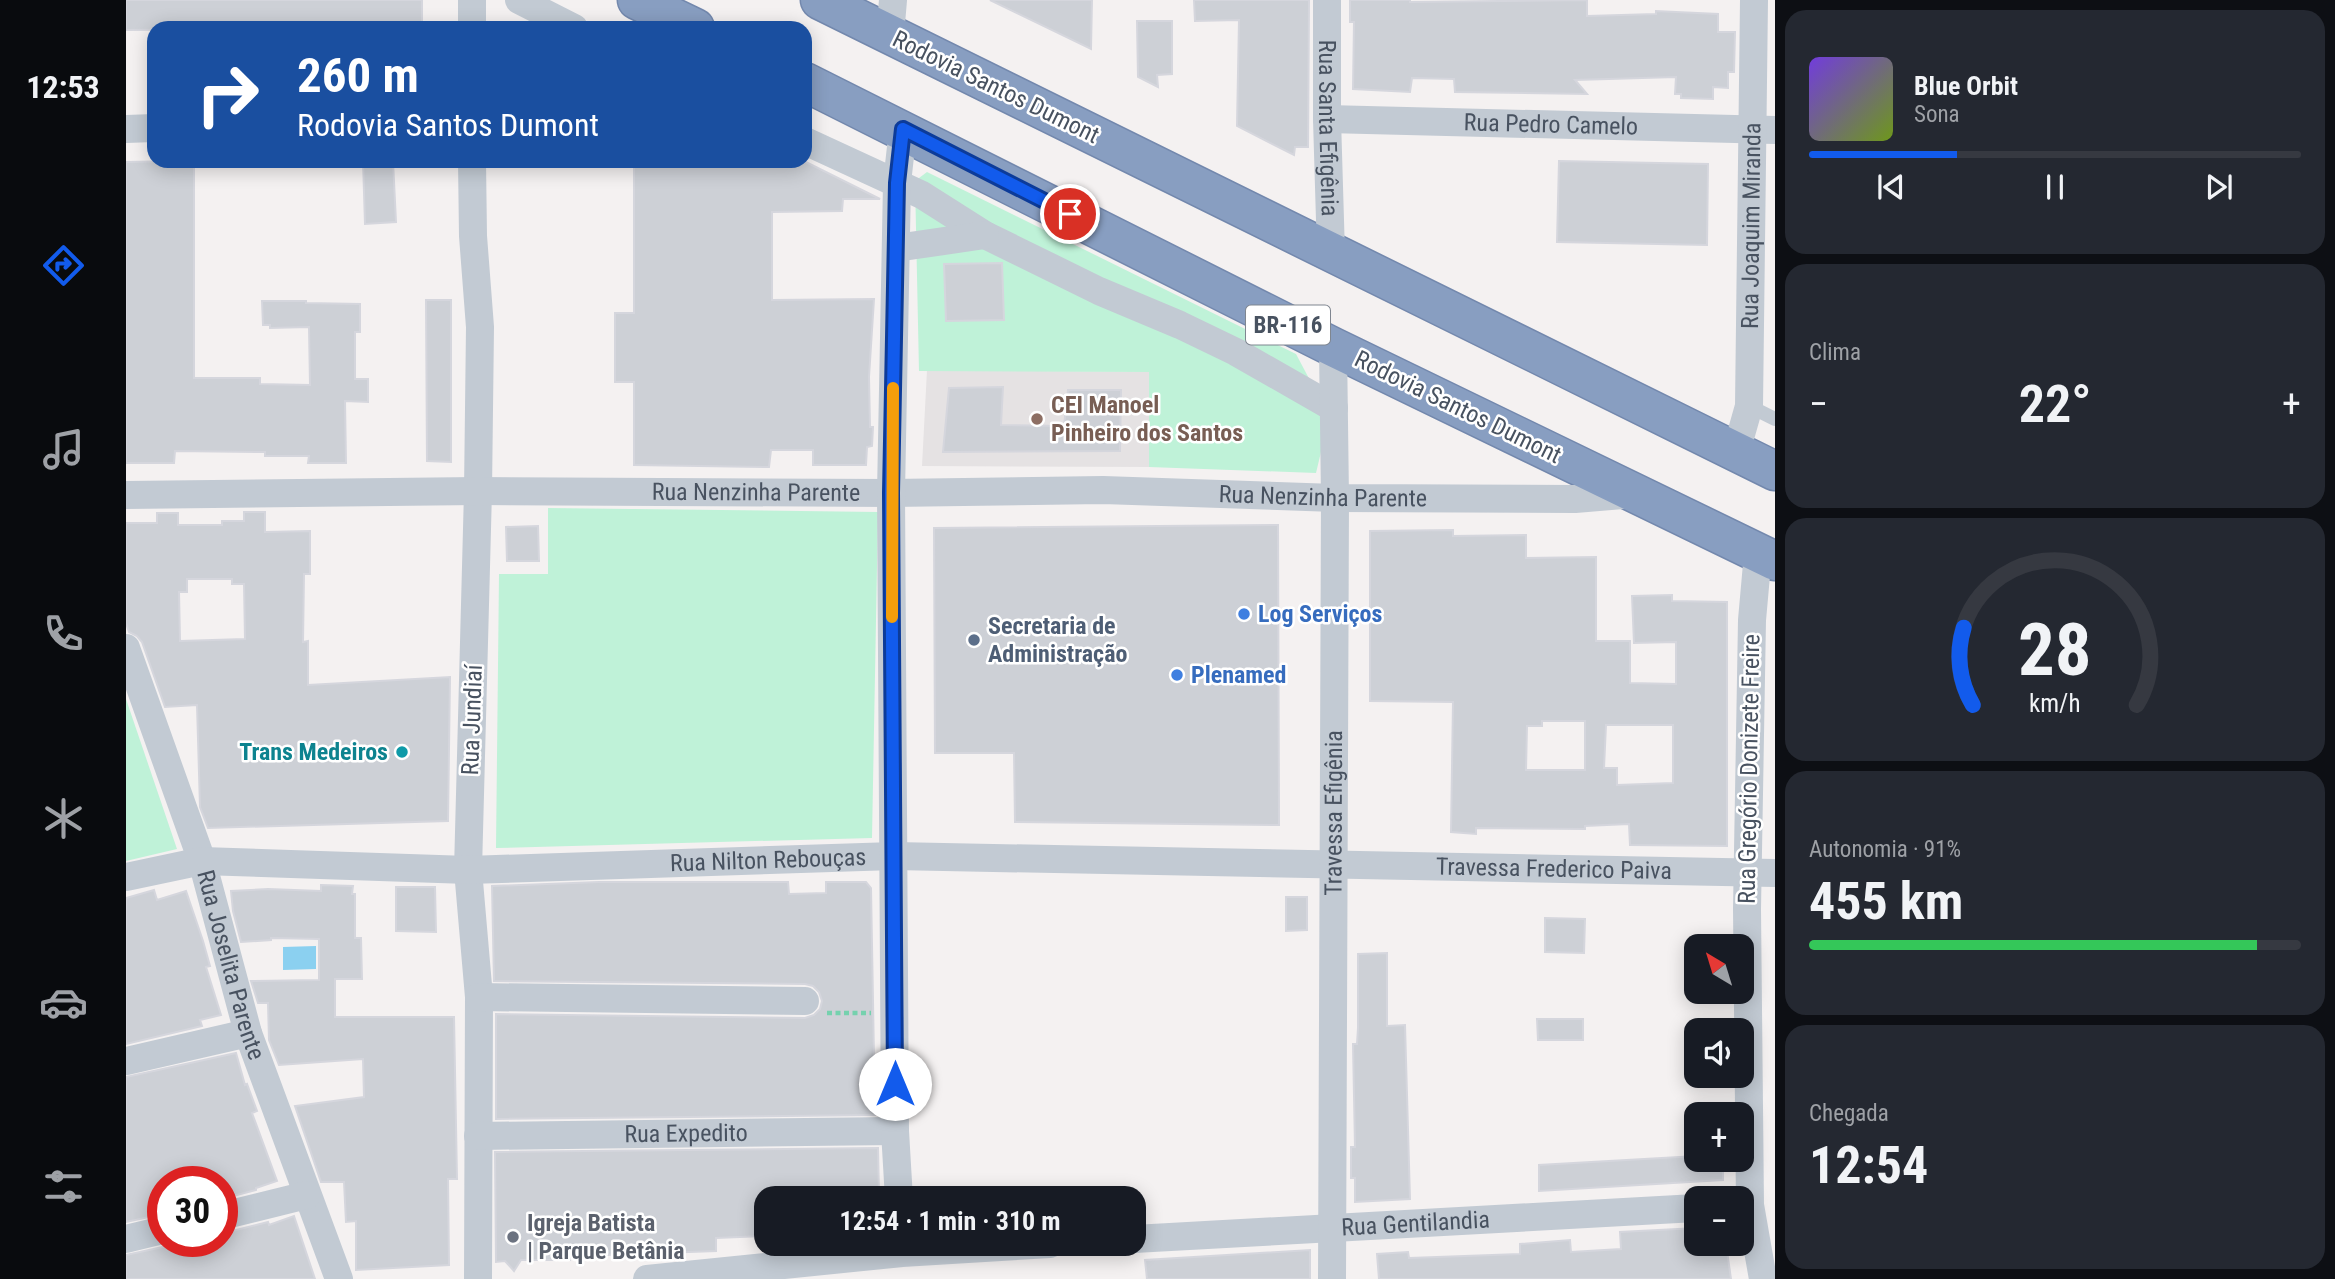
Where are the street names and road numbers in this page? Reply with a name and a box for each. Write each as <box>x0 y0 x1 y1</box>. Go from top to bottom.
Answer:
street label: Rodovia Santos Dumont <box>888 25 1104 149</box>
street label: Rua Santa Efigênia <box>1313 40 1344 217</box>
street label: Rua Pedro Camelo <box>1463 108 1638 141</box>
street label: Rua Joaquim Miranda <box>1736 123 1766 329</box>
road number: BR-116 <box>1246 306 1330 344</box>
street label: Rodovia Santos Dumont <box>1350 345 1566 469</box>
street label: Rua Nenzinha Parente <box>652 478 860 507</box>
street label: Rua Nenzinha Parente <box>1218 480 1427 512</box>
street label: Rua Gregório Donizete Freire <box>1733 634 1765 904</box>
street label: Rua Jundiaí <box>456 663 488 776</box>
street label: Travessa Efigênia <box>1319 730 1348 896</box>
street label: Rua Nilton Rebouças <box>669 843 867 877</box>
street label: Travessa Frederico Paiva <box>1436 852 1672 885</box>
street label: Rua Joselita Parente <box>191 867 271 1064</box>
street label: Rua Expedito <box>624 1119 748 1148</box>
street label: Rua Gentilandia <box>1341 1205 1491 1242</box>

